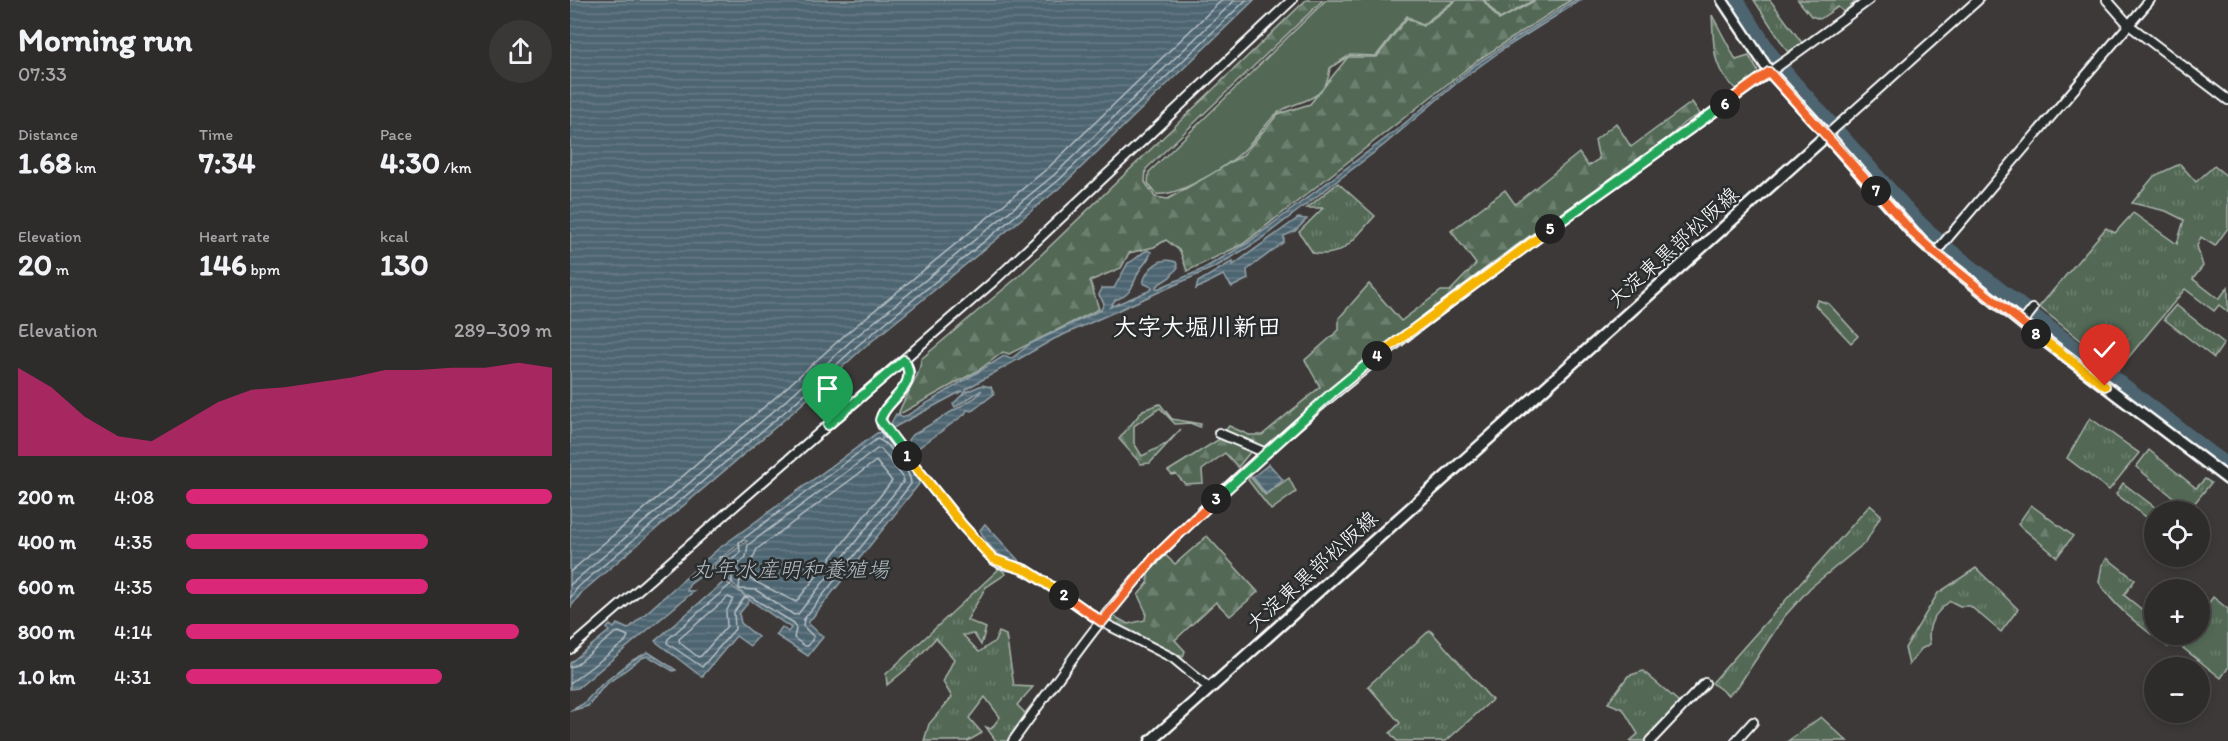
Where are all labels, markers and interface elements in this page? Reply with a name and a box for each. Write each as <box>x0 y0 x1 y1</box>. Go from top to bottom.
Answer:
text: Morning run <box>18 20 193 59</box>
button: share <box>489 20 552 83</box>
text: 07:33 <box>18 62 67 86</box>
pin: 6 <box>1710 89 1740 119</box>
text: 6 <box>1721 94 1729 113</box>
text: Distance <box>18 125 78 144</box>
text: Time <box>199 125 233 144</box>
text: Pace <box>380 125 412 144</box>
text: 1.68 <box>18 144 72 181</box>
text: 7:34 <box>199 144 256 181</box>
text: 4:30 <box>380 144 440 181</box>
text: km <box>72 158 96 177</box>
text: /km <box>440 158 472 177</box>
pin: 7 <box>1861 176 1891 206</box>
street label: 大淀東黒部松阪線 <box>1602 181 1743 312</box>
text: 7 <box>1872 181 1880 200</box>
pin: 5 <box>1535 214 1565 244</box>
text: 5 <box>1546 219 1554 238</box>
text: Elevation <box>18 227 82 246</box>
text: Heart rate <box>199 227 270 246</box>
text: kcal <box>380 227 408 246</box>
text: 20 <box>18 246 52 283</box>
text: 146 <box>199 246 247 283</box>
text: 130 <box>380 246 429 283</box>
text: m <box>52 260 69 279</box>
text: bpm <box>247 260 280 279</box>
district label: 大字大堀川新田 <box>1113 312 1281 341</box>
text: Elevation <box>18 318 97 342</box>
text: 289–309 m <box>454 318 552 342</box>
pin: 8 <box>2021 319 2051 349</box>
text: 8 <box>2032 324 2040 343</box>
pin <box>2079 324 2130 386</box>
icon: check <box>2088 333 2121 366</box>
pin: 4 <box>1362 341 1392 371</box>
text: 4 <box>1372 346 1382 365</box>
pin <box>802 363 853 425</box>
icon: arrive <box>811 372 844 405</box>
pin: 1 <box>892 441 922 471</box>
text: 1 <box>903 446 911 465</box>
pin: 3 <box>1201 484 1231 514</box>
text: 200 m <box>18 485 74 509</box>
text: 4:08 <box>114 485 154 509</box>
text: 3 <box>1212 489 1220 508</box>
map controls <box>2144 501 2210 723</box>
button: locate <box>2144 501 2210 567</box>
street label: 大淀東黒部松阪線 <box>1241 505 1382 636</box>
text: 400 m <box>18 530 76 554</box>
text: 4:35 <box>114 530 152 554</box>
water label: 丸年水産明和養殖場 <box>691 556 891 583</box>
text: 600 m <box>18 575 75 599</box>
text: 4:35 <box>114 575 152 599</box>
button: + <box>2144 579 2210 645</box>
pin: 2 <box>1049 580 1079 610</box>
text: 2 <box>1060 585 1068 604</box>
text: 800 m <box>18 620 75 644</box>
text: 4:14 <box>114 620 152 644</box>
button: − <box>2144 657 2210 723</box>
text: 1.0 km <box>18 665 75 689</box>
text: 4:31 <box>114 665 151 689</box>

